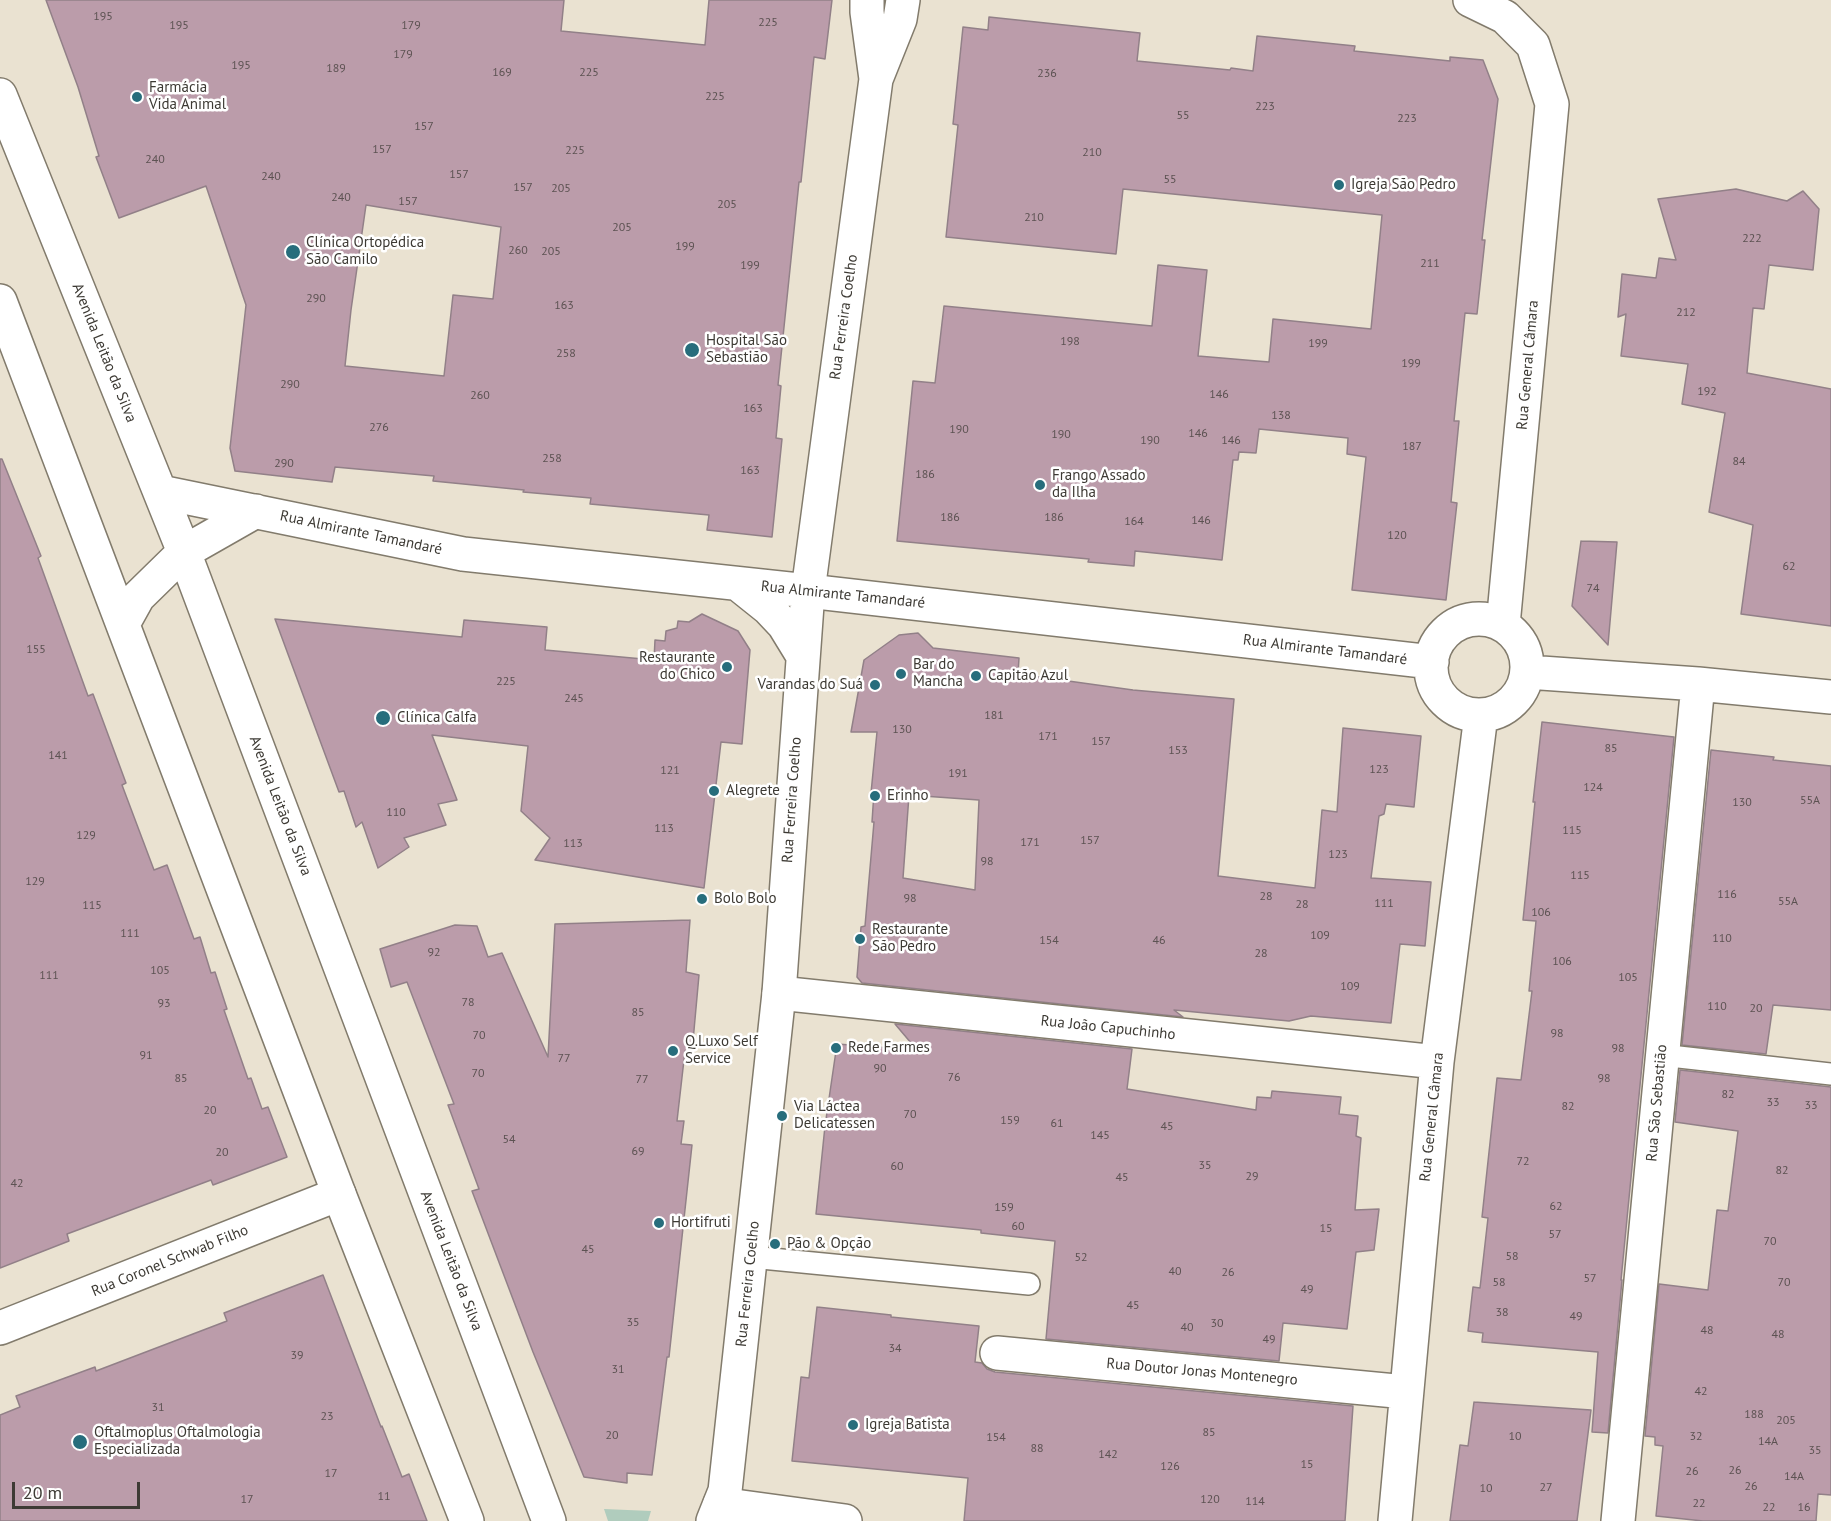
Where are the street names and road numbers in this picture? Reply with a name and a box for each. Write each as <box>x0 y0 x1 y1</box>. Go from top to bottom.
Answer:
street label: Rua Ferreira Coelho <box>826 253 862 381</box>
street label: Avenida Leitão da Silva <box>68 281 140 425</box>
street label: Rua General Câmara <box>1513 299 1543 431</box>
street label: Rua Almirante Tamandaré <box>278 507 444 559</box>
street label: Rua Almirante Tamandaré <box>760 577 926 613</box>
street label: Rua Almirante Tamandaré <box>1242 631 1408 669</box>
street label: Avenida Leitão da Silva <box>245 734 315 878</box>
street label: Rua Ferreira Coelho <box>779 736 805 864</box>
street label: Rua João Capuchinho <box>1040 1012 1176 1044</box>
street label: Rua São Sebastião <box>1643 1044 1671 1162</box>
street label: Rua General Câmara <box>1416 1051 1448 1183</box>
street label: Avenida Leitão da Silva <box>416 1189 486 1333</box>
street label: Rua Ferreira Coelho <box>732 1220 764 1348</box>
street label: Rua Coronel Schwab Filho <box>89 1221 251 1301</box>
street label: Rua Doutor Jonas Montenegro <box>1105 1355 1299 1389</box>

